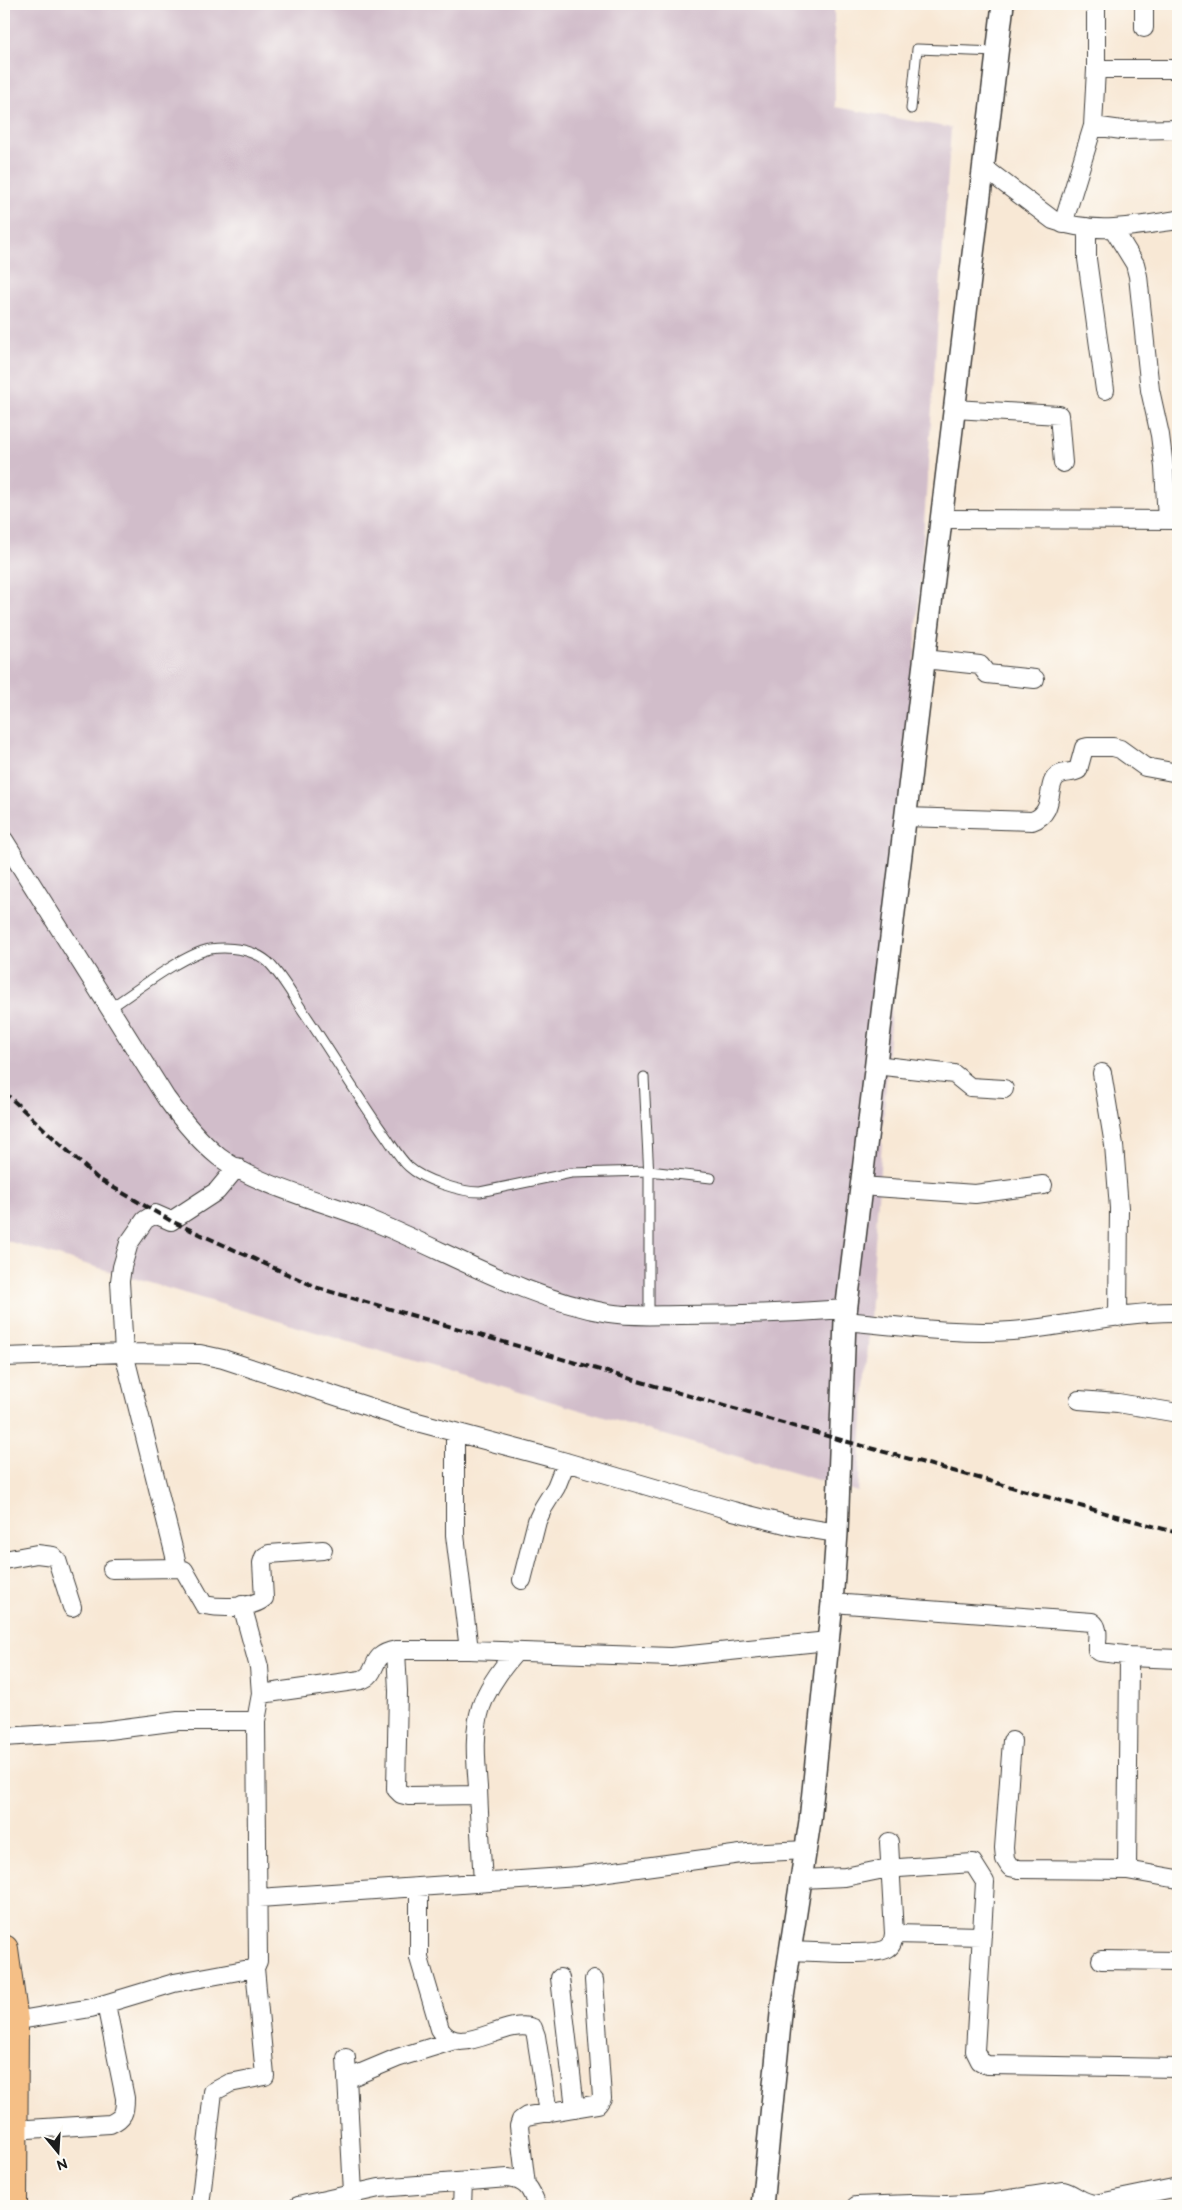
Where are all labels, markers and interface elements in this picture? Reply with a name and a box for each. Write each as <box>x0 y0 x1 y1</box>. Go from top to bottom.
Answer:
north arrow <box>32 2128 82 2178</box>
text: N <box>54 2154 69 2174</box>

